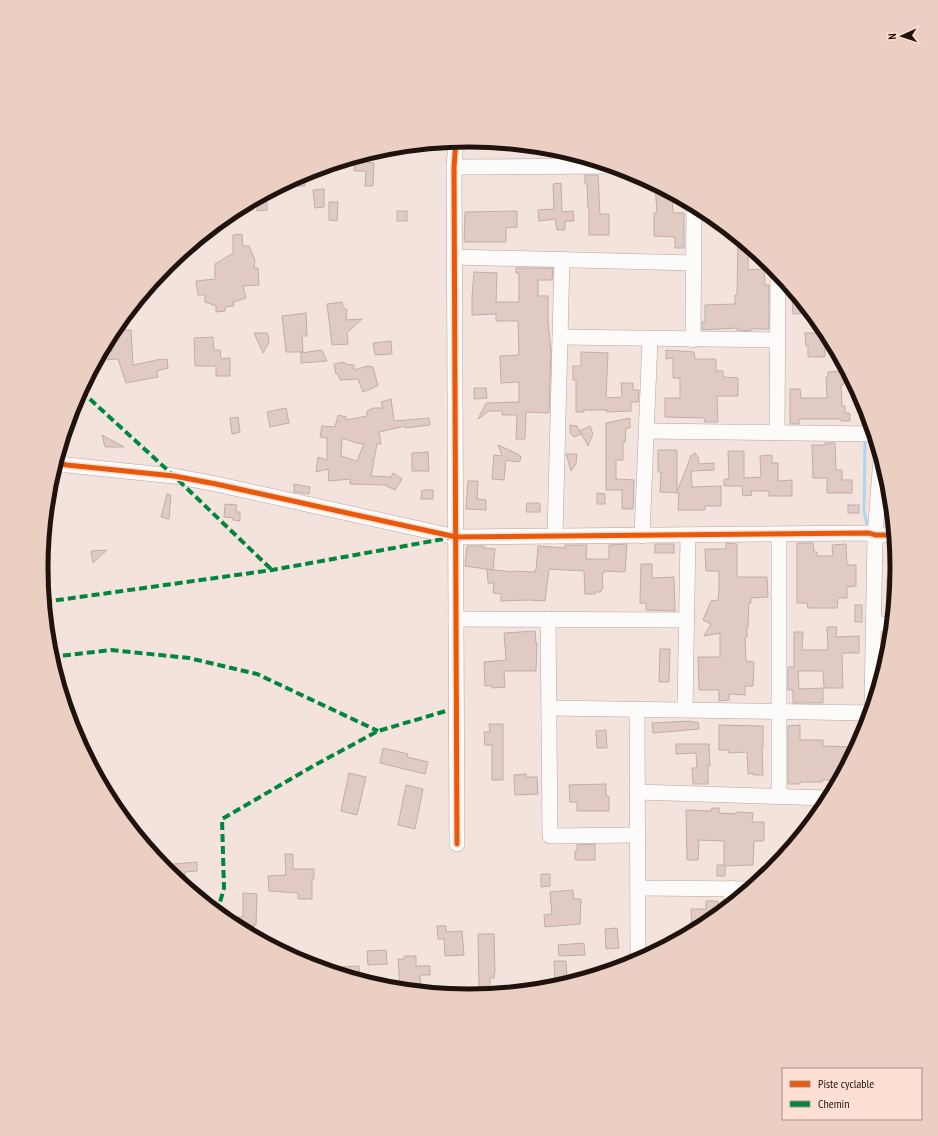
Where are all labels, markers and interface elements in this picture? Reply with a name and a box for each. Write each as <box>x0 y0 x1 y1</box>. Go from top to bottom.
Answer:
north arrow <box>882 16 922 56</box>
text: N <box>885 33 899 40</box>
legend <box>782 1068 922 1120</box>
text: Piste cyclable <box>818 1076 874 1091</box>
text: Chemin <box>818 1096 849 1111</box>

